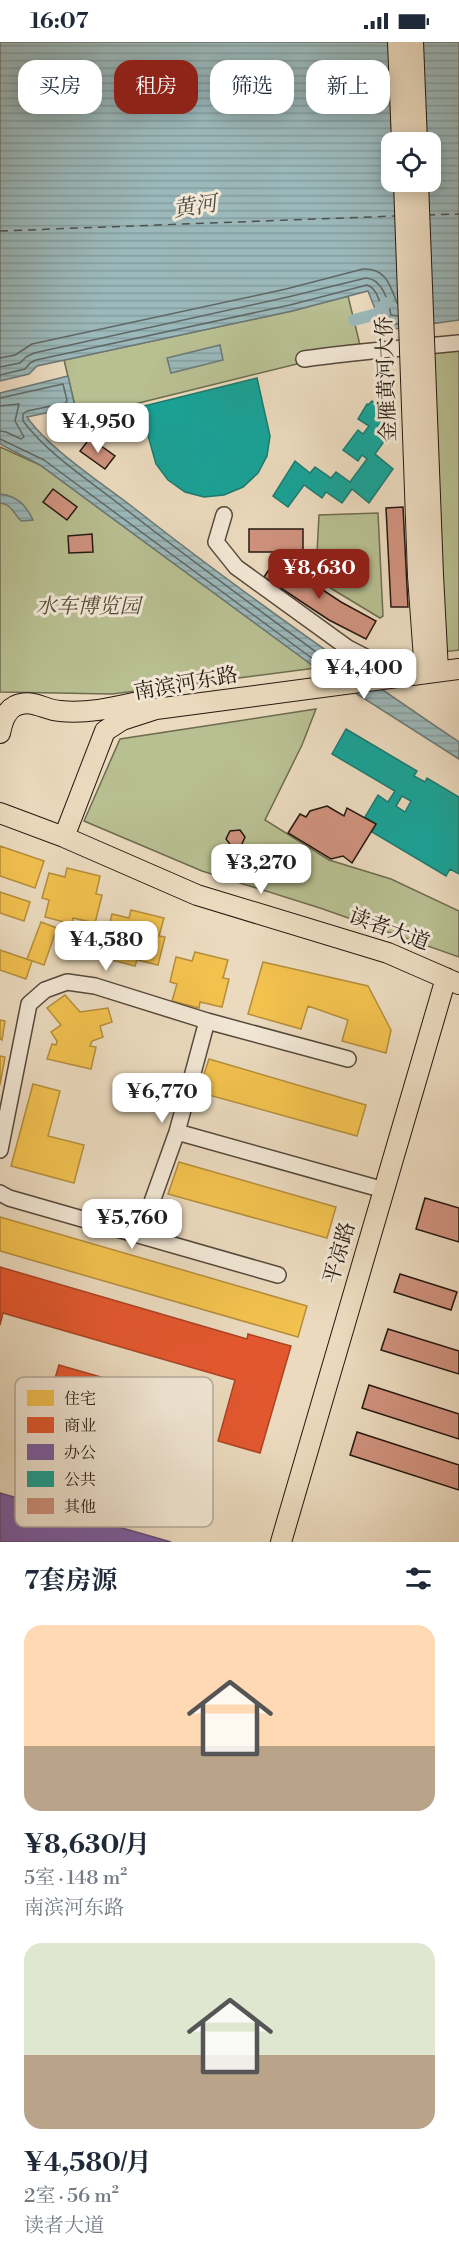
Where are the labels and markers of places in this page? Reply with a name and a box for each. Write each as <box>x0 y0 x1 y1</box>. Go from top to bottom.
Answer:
pin: ¥4,950 <box>49 403 147 454</box>
pin: ¥8,630 <box>270 549 368 600</box>
pin: ¥4,400 <box>315 649 413 700</box>
pin: ¥3,270 <box>212 844 310 895</box>
pin: ¥4,580 <box>57 921 155 972</box>
pin: ¥6,770 <box>113 1073 211 1124</box>
pin: ¥5,760 <box>83 1199 181 1250</box>

